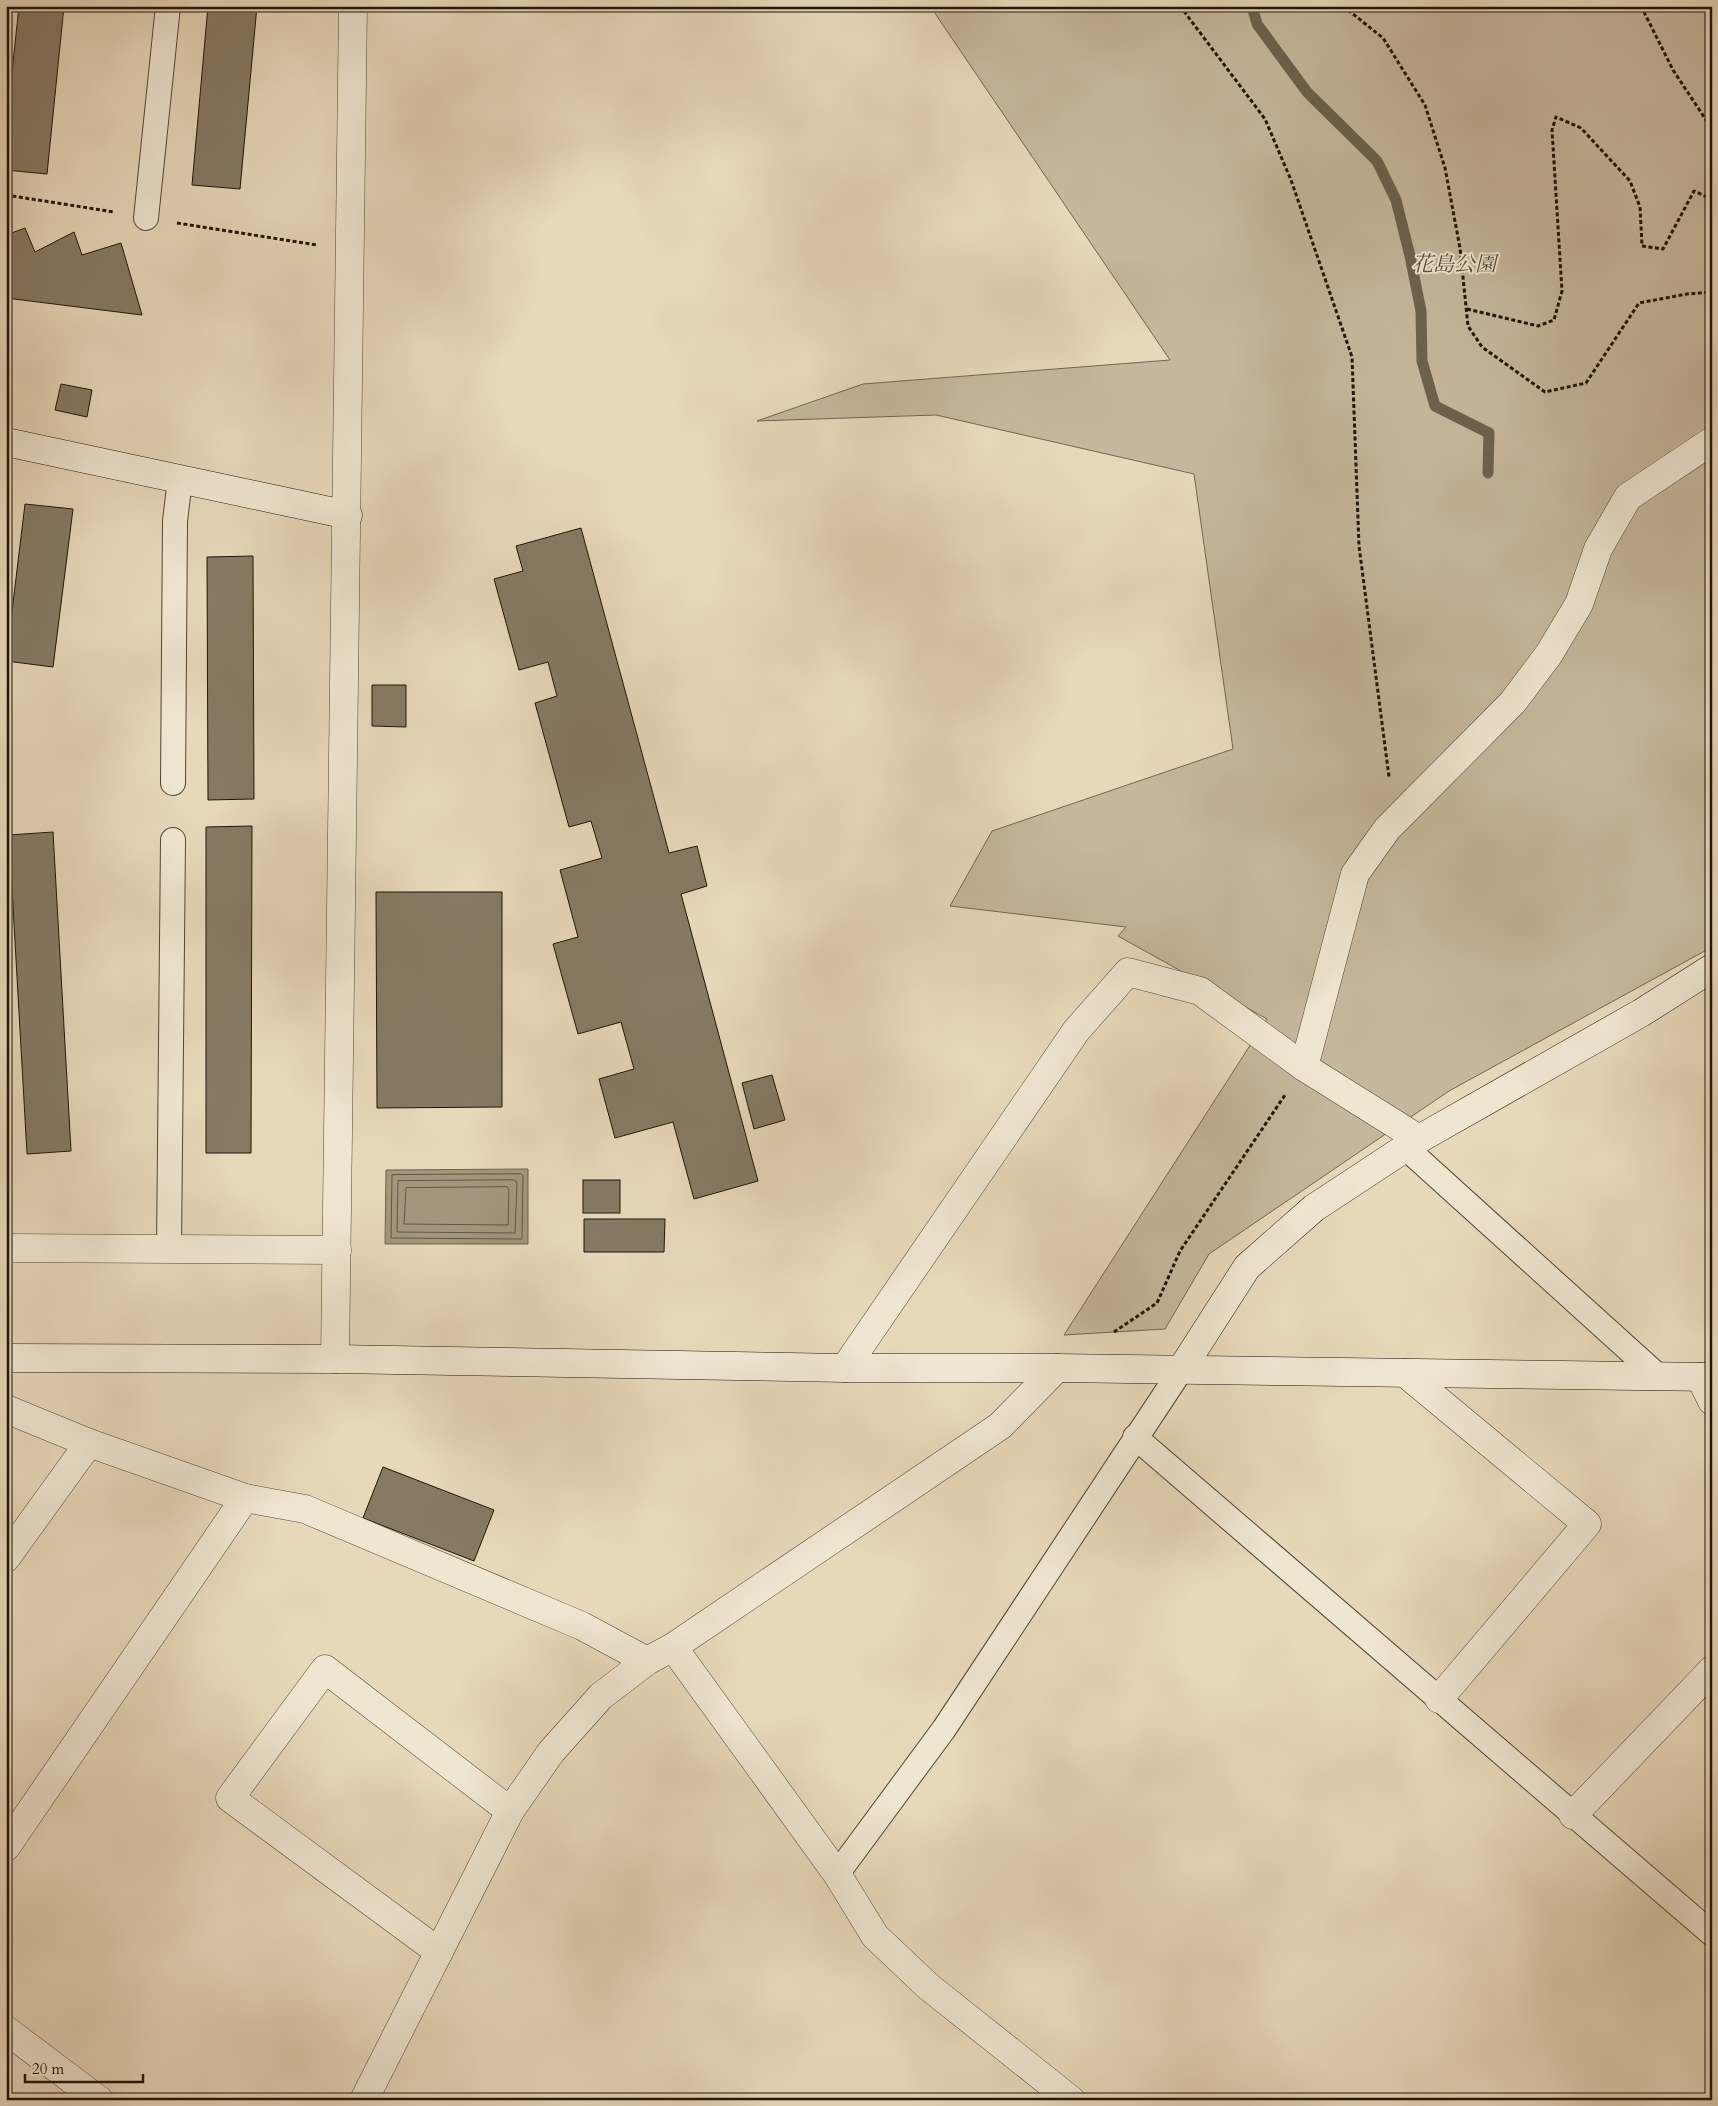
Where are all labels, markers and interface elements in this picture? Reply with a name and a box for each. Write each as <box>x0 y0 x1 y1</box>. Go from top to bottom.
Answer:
park label: 花島公園 <box>1412 250 1499 279</box>
scale bar <box>25 2051 142 2083</box>
text: 20 m <box>32 2059 64 2079</box>

